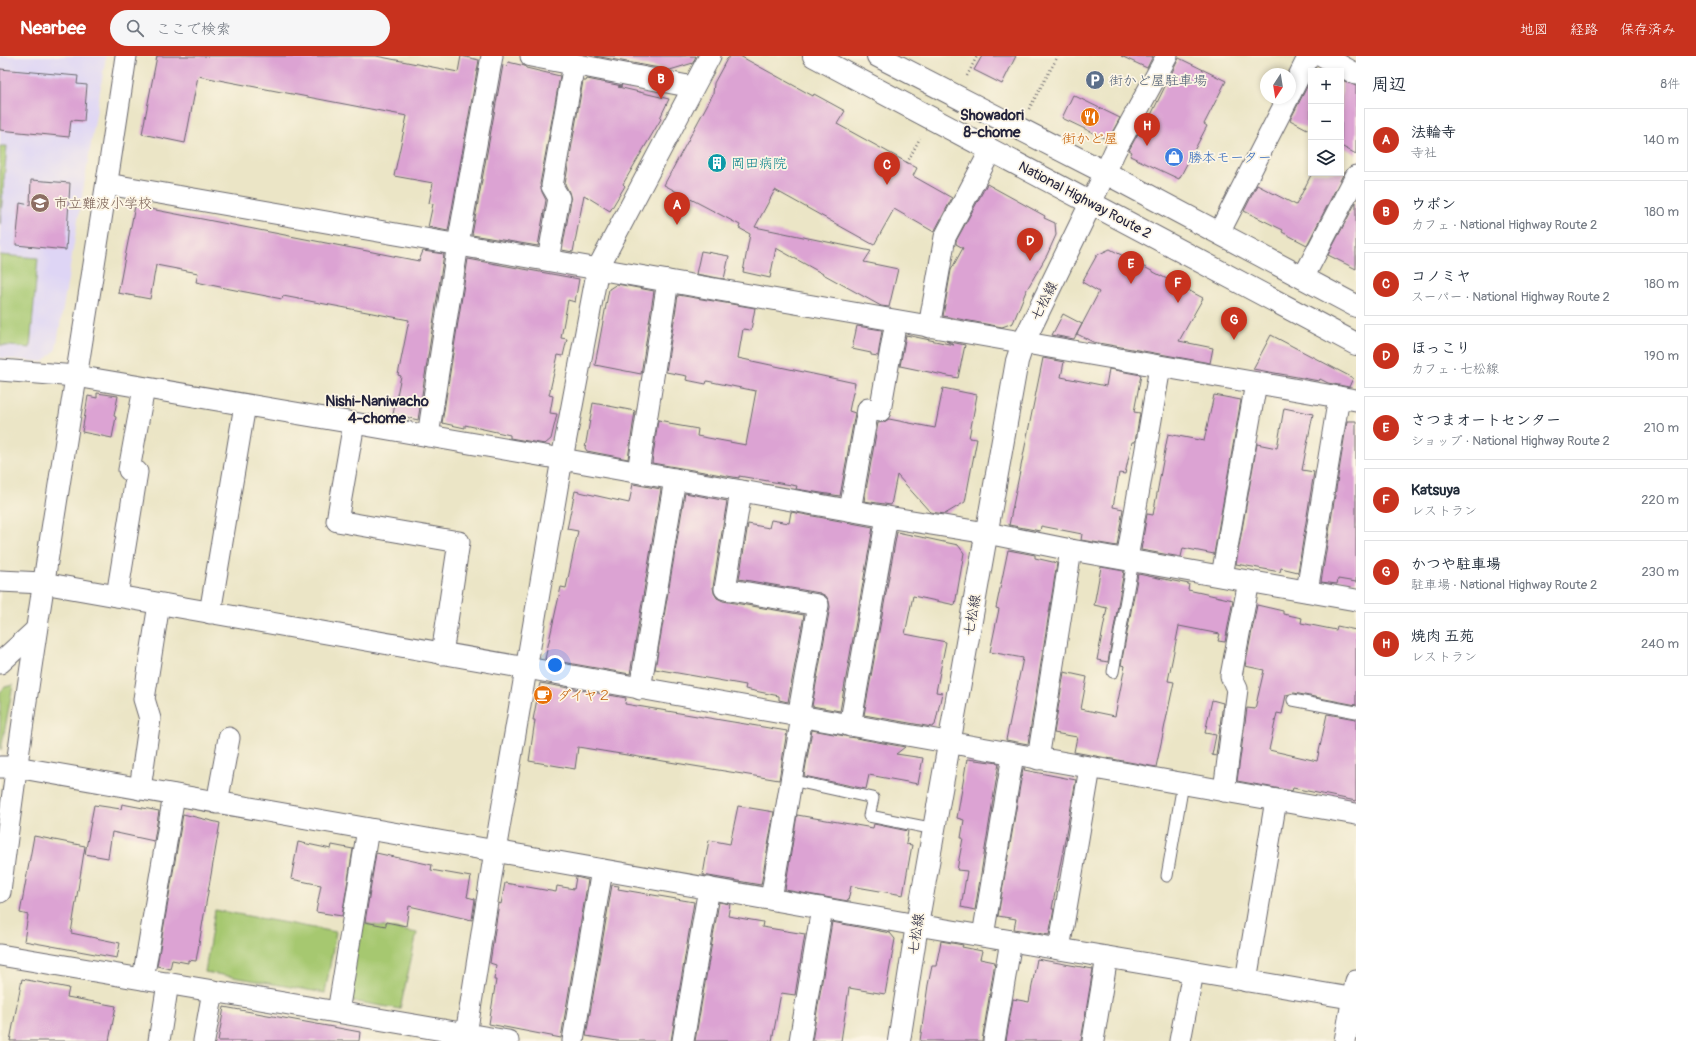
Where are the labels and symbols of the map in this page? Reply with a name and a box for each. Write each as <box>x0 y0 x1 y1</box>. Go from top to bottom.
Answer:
pin: B <box>648 66 674 99</box>
north arrow <box>1260 68 1296 104</box>
parking icon: 街かど屋駐車場 <box>1084 69 1106 91</box>
place label: 街かど屋駐車場 <box>1109 72 1207 89</box>
district label: Showadori 8-chome <box>960 106 1024 142</box>
restaurant icon: 街かど屋 <box>1079 106 1101 128</box>
pin: H <box>1134 113 1160 146</box>
place label: 街かど屋 <box>1062 130 1118 147</box>
shop icon: 勝本モーター <box>1163 146 1185 168</box>
place label: 勝本モーター <box>1188 149 1272 166</box>
building icon: 岡田病院 <box>706 152 728 174</box>
pin: C <box>874 152 900 185</box>
place label: 岡田病院 <box>731 155 787 172</box>
street label: National Highway Route 2 <box>1016 158 1154 242</box>
school or university icon: 市立難波小学校 <box>29 192 51 214</box>
pin: A <box>664 192 690 225</box>
place label: 市立難波小学校 <box>54 195 152 212</box>
pin: D <box>1017 228 1043 261</box>
pin: E <box>1118 251 1144 284</box>
pin: F <box>1165 270 1191 303</box>
street label: 七松線 <box>1027 278 1061 324</box>
pin: G <box>1221 307 1247 340</box>
district label: Nishi-Naniwacho 4-chome <box>325 392 429 428</box>
street label: 七松線 <box>960 593 984 637</box>
your location <box>545 655 565 675</box>
cafe icon: ダイヤ２ <box>532 684 554 706</box>
place label: ダイヤ２ <box>557 687 612 704</box>
street label: 七松線 <box>904 912 928 956</box>

